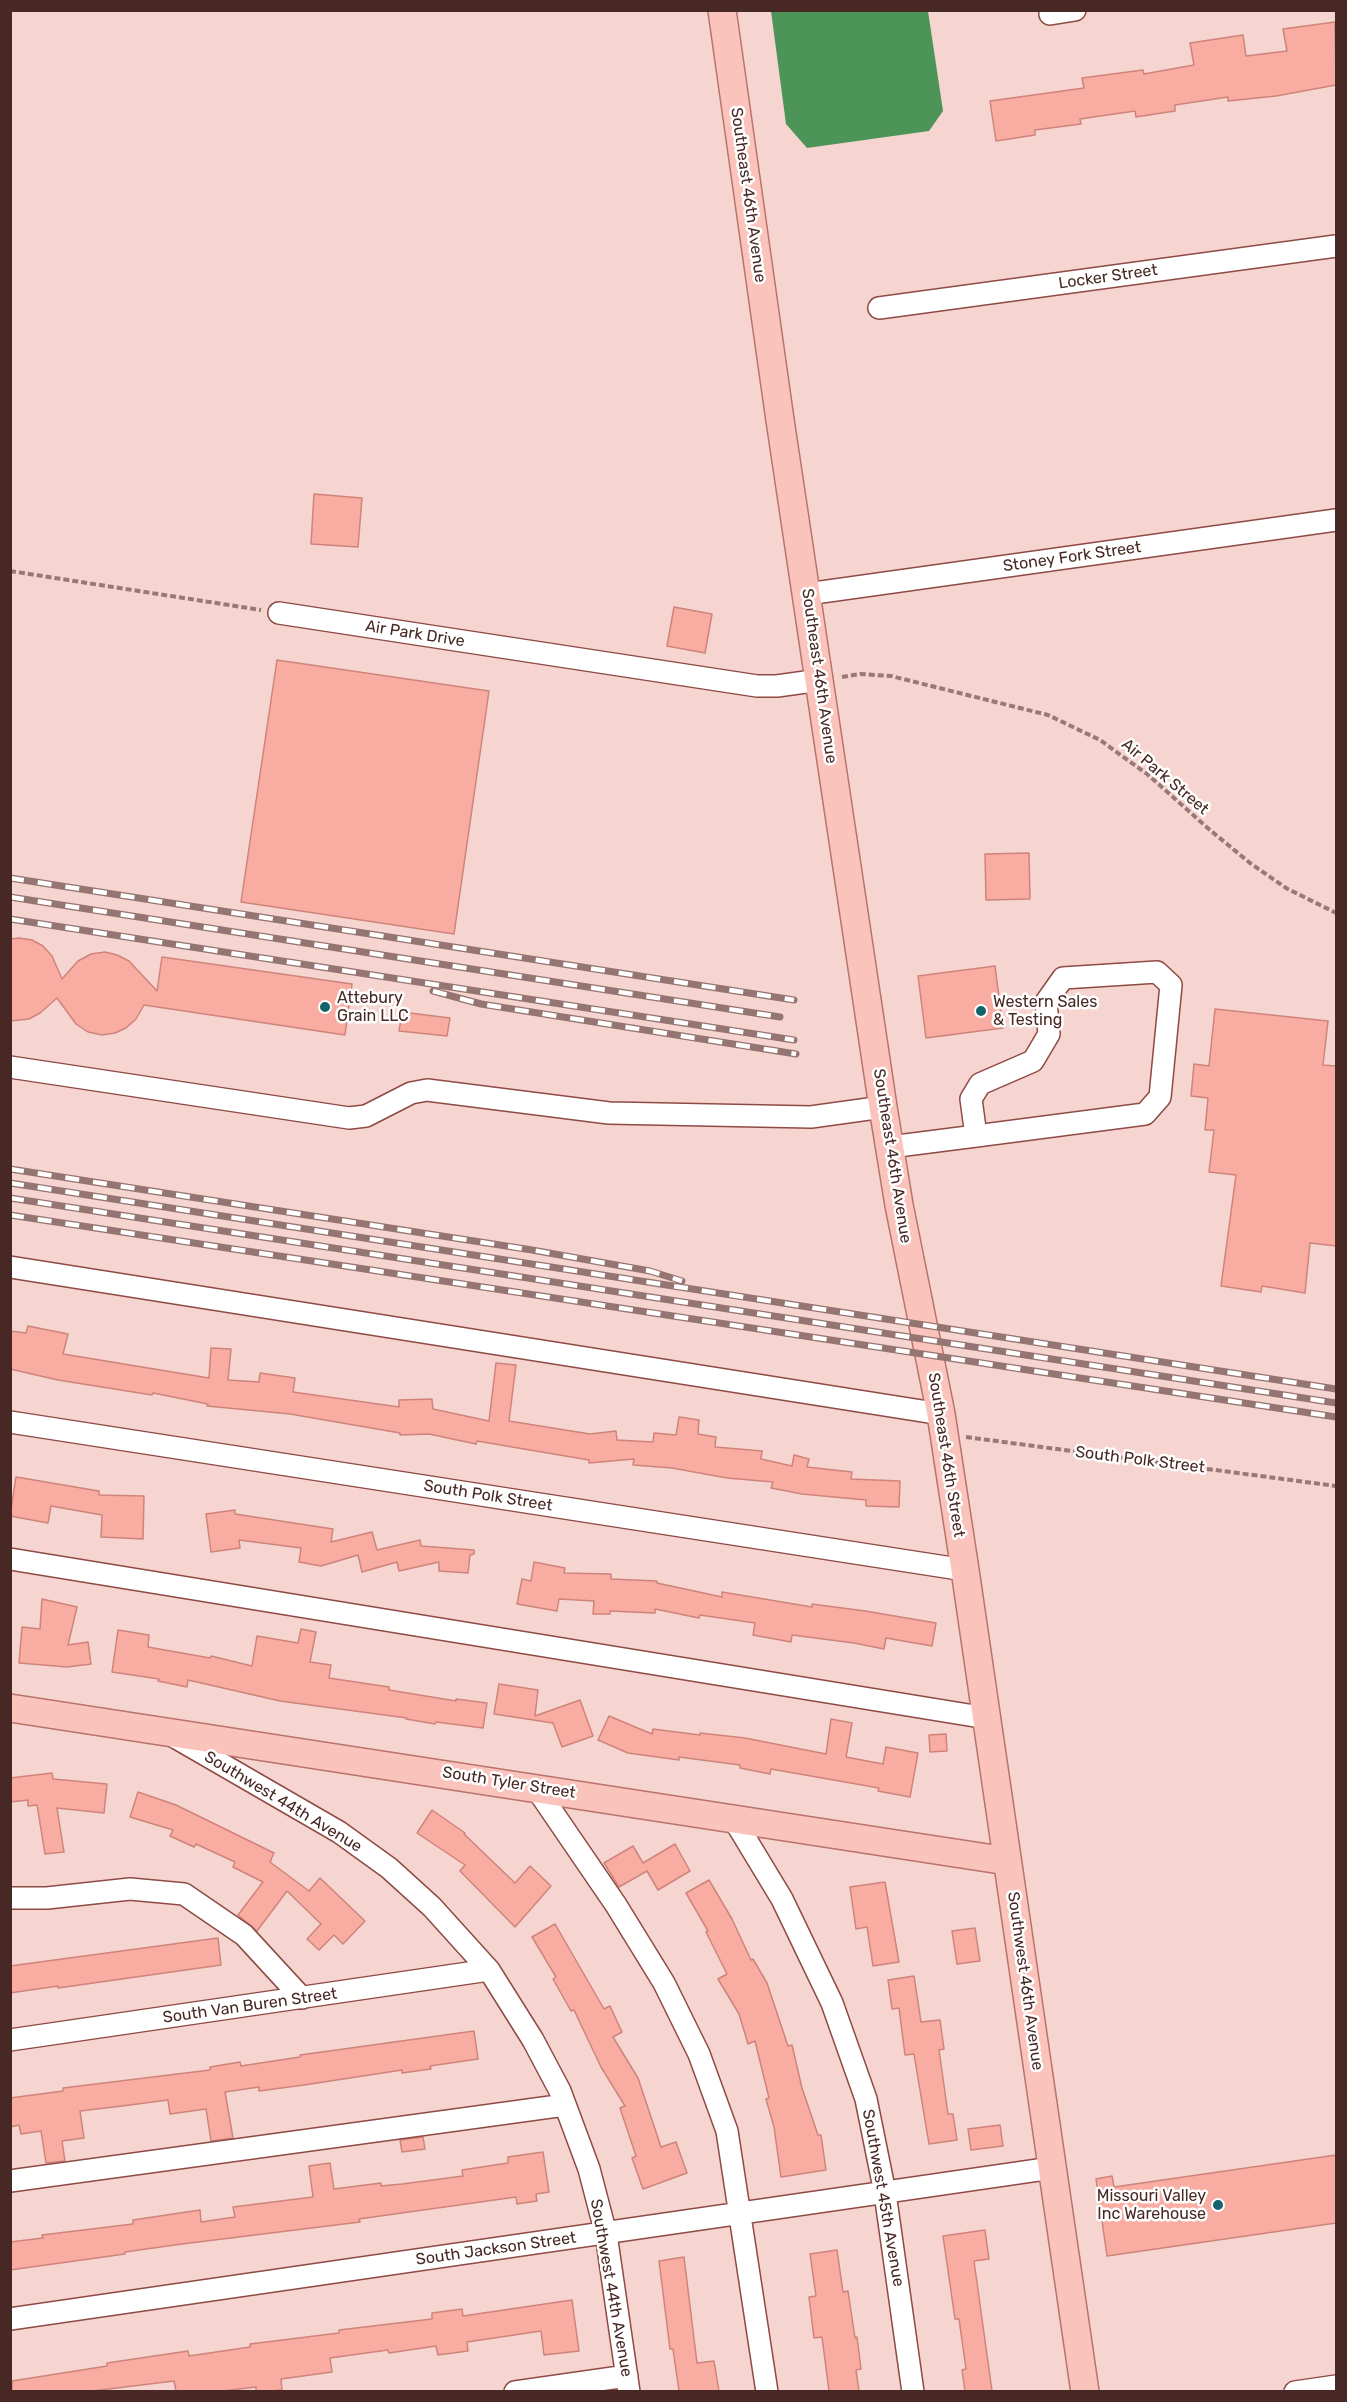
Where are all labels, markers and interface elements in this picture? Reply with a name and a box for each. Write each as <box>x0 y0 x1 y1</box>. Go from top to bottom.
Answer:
street label: Southeast 46th Avenue <box>726 106 770 284</box>
street label: Locker Street <box>1057 261 1159 293</box>
street label: Stoney Fork Street <box>1002 538 1142 576</box>
street label: Southeast 46th Avenue <box>797 587 841 765</box>
street label: Air Park Drive <box>364 617 466 651</box>
street label: Air Park Street <box>1117 735 1213 819</box>
place label: Attebury Grain LLC <box>337 988 409 1026</box>
place label: Western Sales & Testing <box>993 992 1097 1030</box>
marker: Attebury Grain LLC <box>318 1000 332 1014</box>
marker: Western Sales & Testing <box>974 1004 988 1018</box>
street label: Southeast 46th Avenue <box>869 1067 915 1245</box>
street label: Southeast 46th Street <box>923 1371 969 1539</box>
street label: South Polk Street <box>1074 1443 1206 1477</box>
street label: South Polk Street <box>422 1476 554 1516</box>
street label: Southwest 44th Avenue <box>201 1747 365 1857</box>
street label: South Tyler Street <box>441 1763 577 1803</box>
street label: Southwest 46th Avenue <box>1003 1890 1047 2072</box>
street label: South Van Buren Street <box>162 1984 338 2028</box>
street label: Southwest 45th Avenue <box>858 2108 908 2288</box>
place label: Missouri Valley Inc Warehouse <box>1097 2186 1206 2224</box>
street label: Southwest 44th Avenue <box>586 2198 636 2378</box>
marker: Missouri Valley Inc Warehouse <box>1211 2198 1225 2212</box>
street label: South Jackson Street <box>415 2228 577 2270</box>

